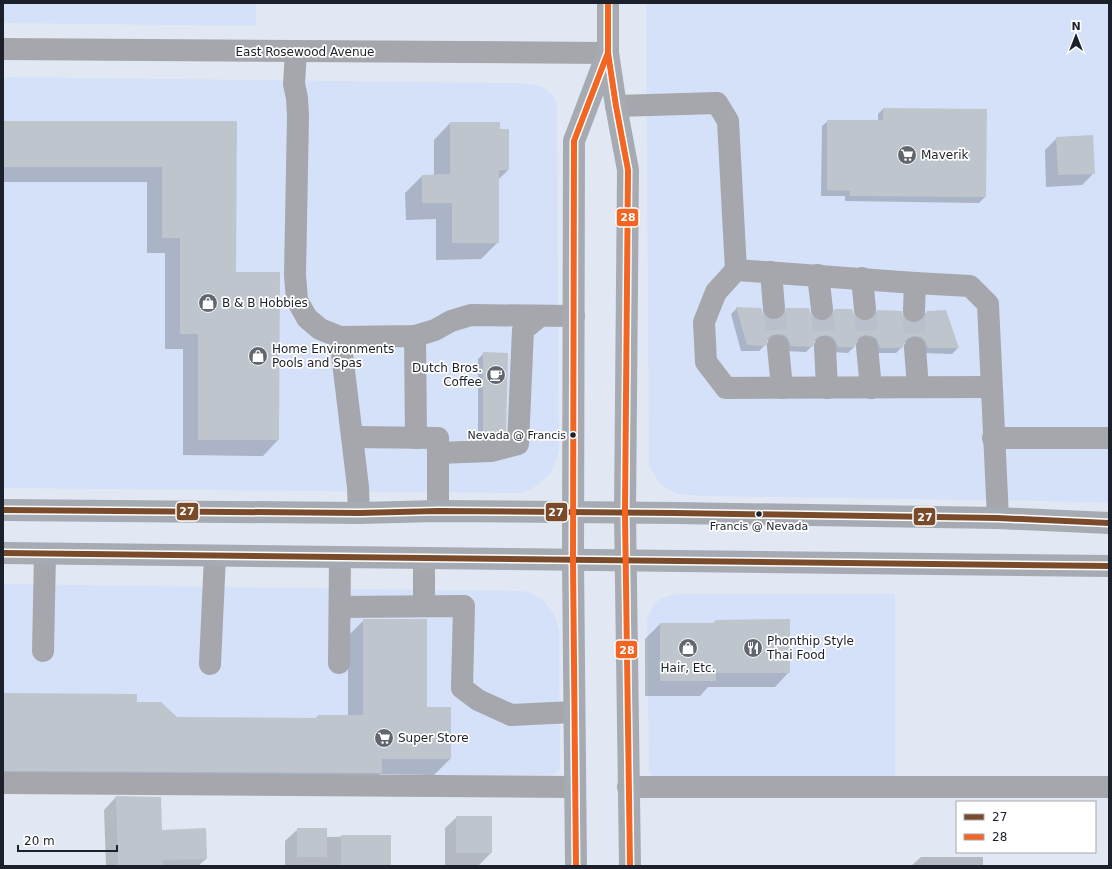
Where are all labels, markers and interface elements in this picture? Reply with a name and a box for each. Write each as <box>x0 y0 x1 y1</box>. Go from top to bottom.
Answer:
north arrow <box>1056 16 1096 56</box>
text: N <box>1071 20 1081 33</box>
street label: East Rosewood Avenue <box>236 45 375 59</box>
supermarket icon: Maverik <box>896 144 918 166</box>
place label: Maverik <box>921 148 968 162</box>
line badge: 28 <box>616 208 639 227</box>
text: 28 <box>620 211 636 224</box>
shop icon: B & B Hobbies <box>197 292 219 314</box>
place label: B & B Hobbies <box>222 296 308 310</box>
place label: Home Environments Pools and Spas <box>272 342 394 370</box>
shop icon: Home Environments Pools and Spas <box>247 345 269 367</box>
place label: Dutch Bros. Coffee <box>412 361 482 389</box>
cafe icon: Dutch Bros. Coffee <box>485 364 507 386</box>
place label: Nevada @ Francis <box>467 429 566 442</box>
marker: Nevada @ Francis <box>568 430 578 440</box>
line badge: 27 <box>176 502 199 521</box>
line badge: 27 <box>545 502 568 522</box>
text: 27 <box>179 505 195 518</box>
text: 27 <box>548 506 564 519</box>
line badge: 27 <box>913 507 936 526</box>
marker: Francis @ Nevada <box>754 509 764 519</box>
text: 27 <box>917 511 933 524</box>
place label: Francis @ Nevada <box>710 520 808 533</box>
place label: Phonthip Style Thai Food <box>766 634 854 662</box>
shop icon: Hair, Etc. <box>677 637 699 659</box>
restaurant icon: Phonthip Style Thai Food <box>742 637 764 659</box>
line badge: 28 <box>615 640 638 659</box>
text: 28 <box>619 644 635 657</box>
place label: Hair, Etc. <box>661 661 715 675</box>
supermarket icon: Super Store <box>373 727 395 749</box>
place label: Super Store <box>398 731 469 745</box>
legend <box>956 801 1096 853</box>
text: 27 <box>992 810 1007 824</box>
scale bar <box>18 827 117 853</box>
text: 28 <box>992 830 1007 844</box>
text: 20 m <box>24 834 55 848</box>

